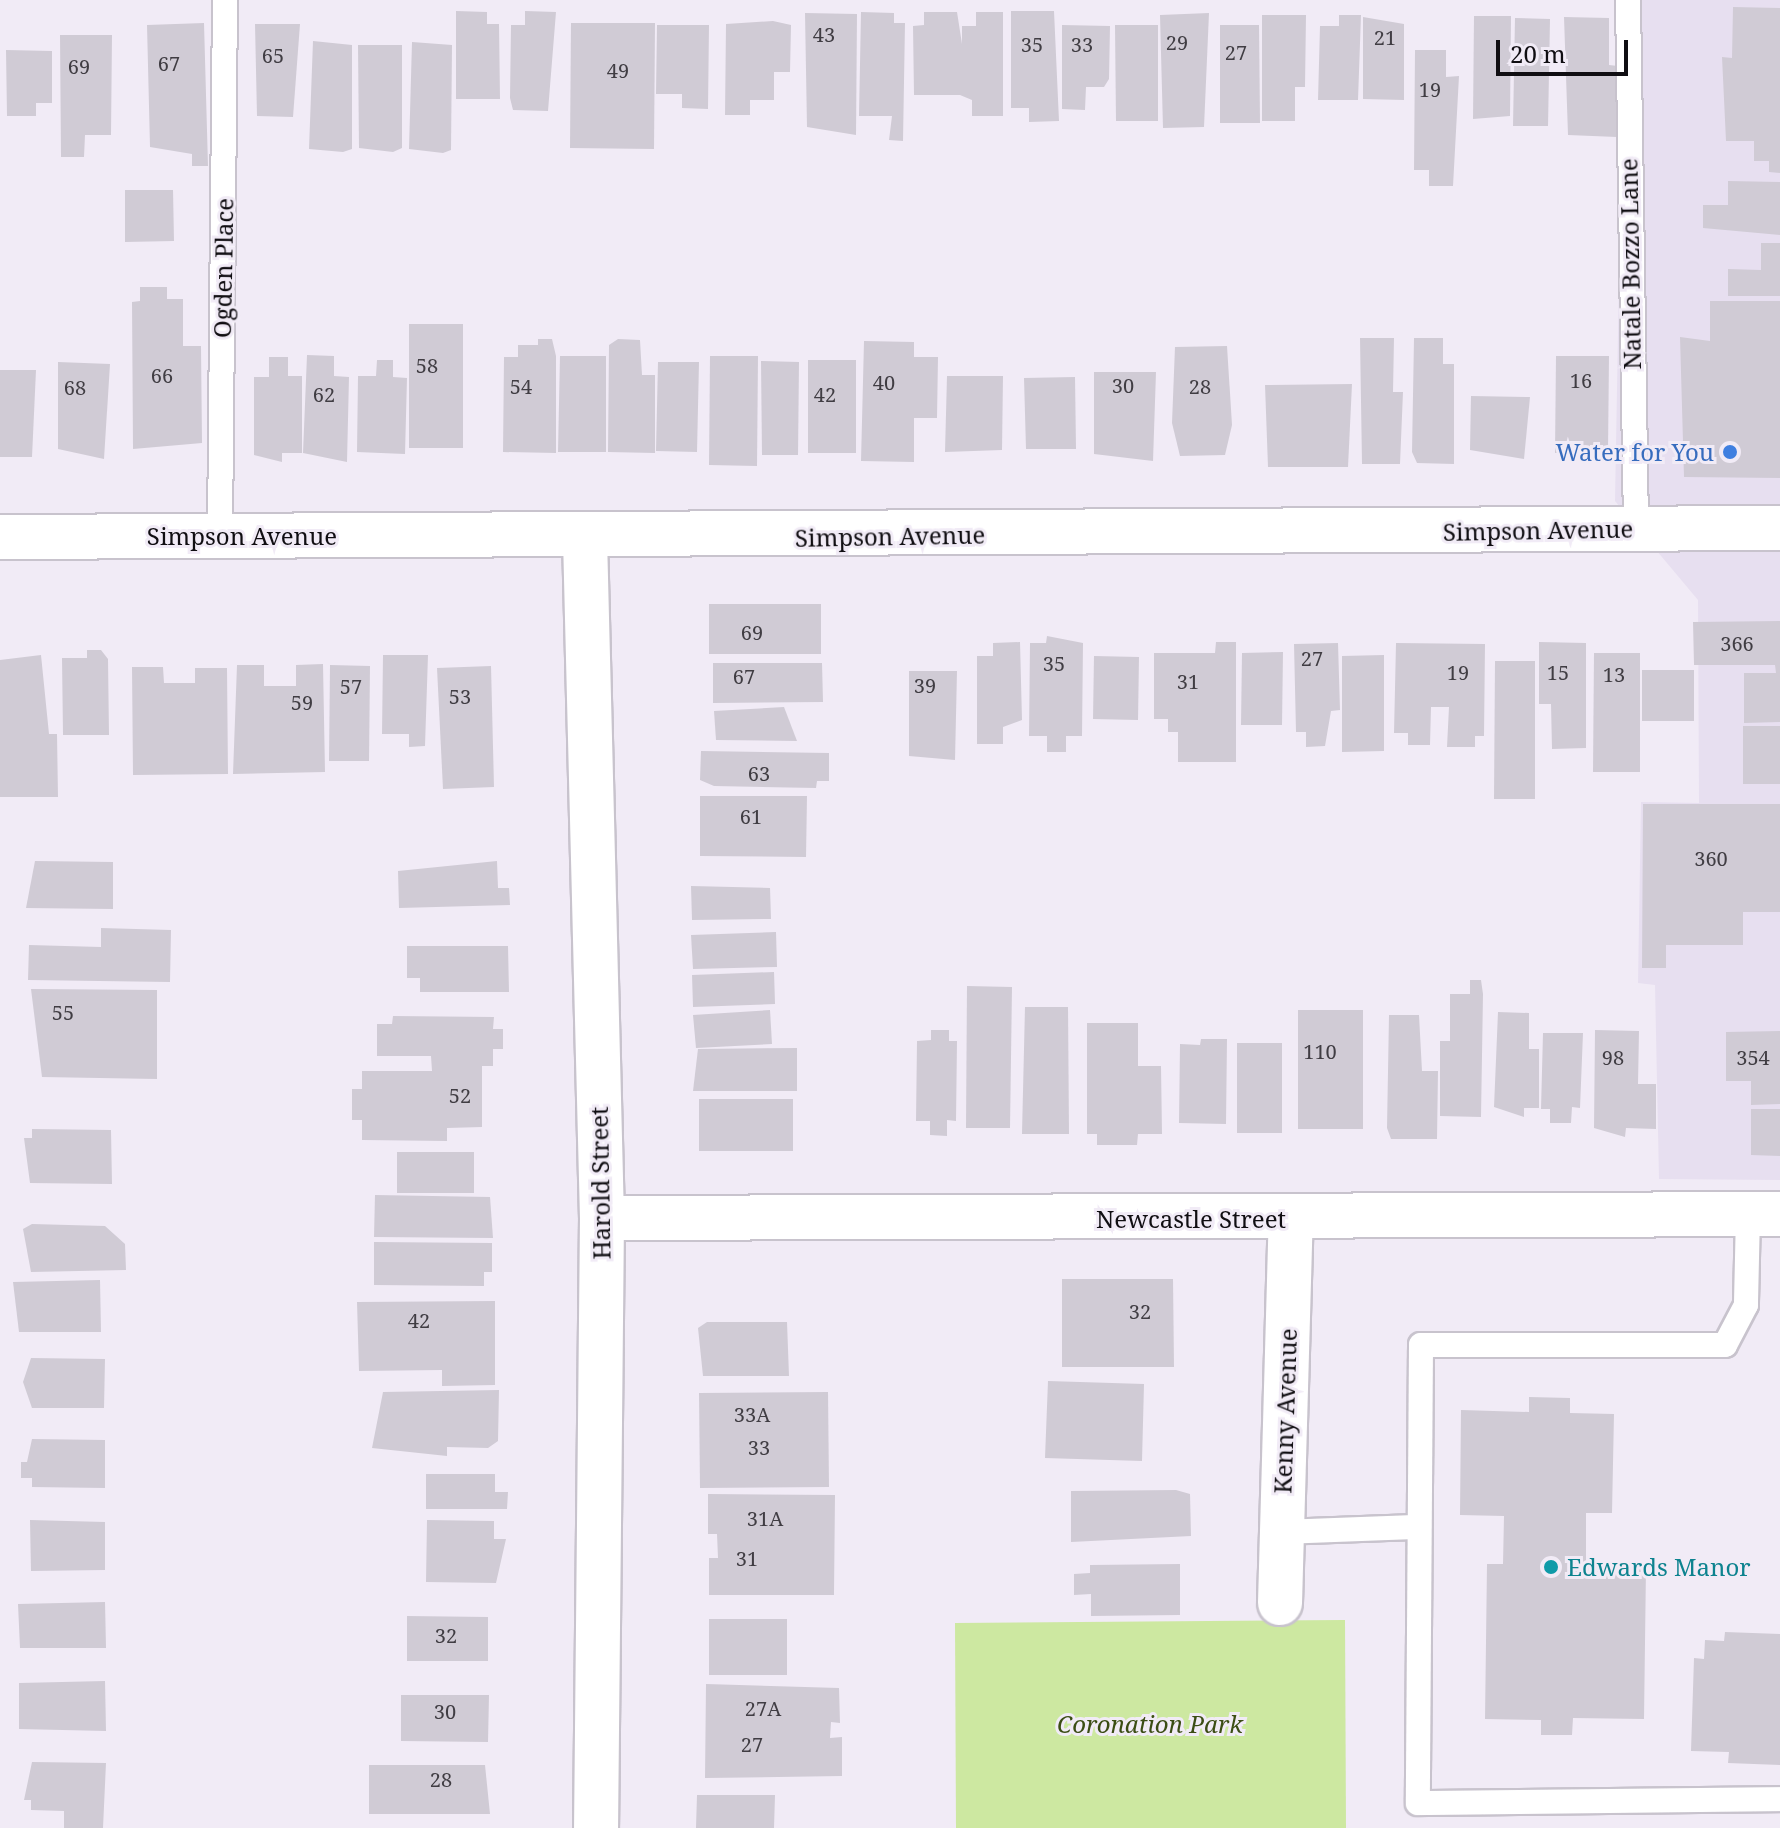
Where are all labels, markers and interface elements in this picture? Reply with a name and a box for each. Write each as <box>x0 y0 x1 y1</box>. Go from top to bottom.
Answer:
house number: 43 <box>813 22 835 46</box>
scale bar <box>1500 24 1632 74</box>
house number: 21 <box>1374 25 1396 49</box>
house number: 29 <box>1166 30 1188 54</box>
house number: 35 <box>1021 32 1043 56</box>
house number: 33 <box>1071 32 1093 56</box>
text: 20 m <box>1510 37 1566 70</box>
house number: 27 <box>1225 40 1247 64</box>
house number: 65 <box>262 43 284 67</box>
house number: 67 <box>158 51 180 75</box>
house number: 69 <box>68 54 90 78</box>
house number: 49 <box>607 58 629 82</box>
house number: 19 <box>1419 77 1441 101</box>
street label: Natale Bozzo Lane <box>1614 158 1646 370</box>
street label: Ogden Place <box>207 198 239 338</box>
house number: 58 <box>416 353 438 377</box>
house number: 66 <box>151 363 173 387</box>
house number: 16 <box>1570 368 1592 392</box>
house number: 40 <box>873 370 895 394</box>
house number: 30 <box>1112 373 1134 397</box>
house number: 54 <box>510 374 532 398</box>
house number: 28 <box>1189 374 1211 398</box>
house number: 68 <box>64 375 86 399</box>
house number: 62 <box>313 382 335 406</box>
house number: 42 <box>814 382 836 406</box>
place label: Water for You <box>1556 438 1714 466</box>
marker: Water for You <box>1721 443 1739 461</box>
street label: Simpson Avenue <box>1443 514 1633 546</box>
street label: Simpson Avenue <box>795 520 985 552</box>
street label: Simpson Avenue <box>147 522 337 550</box>
house number: 69 <box>741 620 763 644</box>
house number: 366 <box>1720 631 1754 655</box>
house number: 27 <box>1301 646 1323 670</box>
house number: 35 <box>1043 651 1065 675</box>
house number: 19 <box>1447 660 1469 684</box>
house number: 15 <box>1547 660 1569 684</box>
house number: 13 <box>1603 662 1625 686</box>
house number: 67 <box>733 664 755 688</box>
house number: 31 <box>1177 669 1199 693</box>
house number: 39 <box>914 673 936 697</box>
house number: 57 <box>340 674 362 698</box>
house number: 53 <box>449 684 471 708</box>
house number: 59 <box>291 690 313 714</box>
house number: 63 <box>748 761 770 785</box>
house number: 61 <box>740 804 762 828</box>
house number: 360 <box>1694 846 1728 870</box>
house number: 55 <box>52 1000 74 1024</box>
house number: 110 <box>1303 1039 1337 1063</box>
house number: 98 <box>1602 1045 1624 1069</box>
house number: 354 <box>1736 1045 1770 1069</box>
house number: 52 <box>449 1083 471 1107</box>
street label: Harold Street <box>584 1106 616 1260</box>
street label: Newcastle Street <box>1096 1205 1286 1233</box>
house number: 32 <box>1129 1299 1151 1323</box>
house number: 42 <box>408 1308 430 1332</box>
street label: Kenny Avenue <box>1268 1328 1302 1494</box>
house number: 33A <box>734 1402 770 1426</box>
house number: 33 <box>748 1435 770 1459</box>
house number: 31A <box>747 1506 783 1530</box>
house number: 31 <box>736 1546 758 1570</box>
place label: Edwards Manor <box>1567 1553 1751 1581</box>
marker: Edwards Manor <box>1542 1558 1560 1576</box>
house number: 32 <box>435 1623 457 1647</box>
house number: 27A <box>745 1696 781 1720</box>
house number: 30 <box>434 1699 456 1723</box>
park label: Coronation Park <box>1057 1710 1243 1738</box>
house number: 27 <box>741 1732 763 1756</box>
house number: 28 <box>430 1767 452 1791</box>

